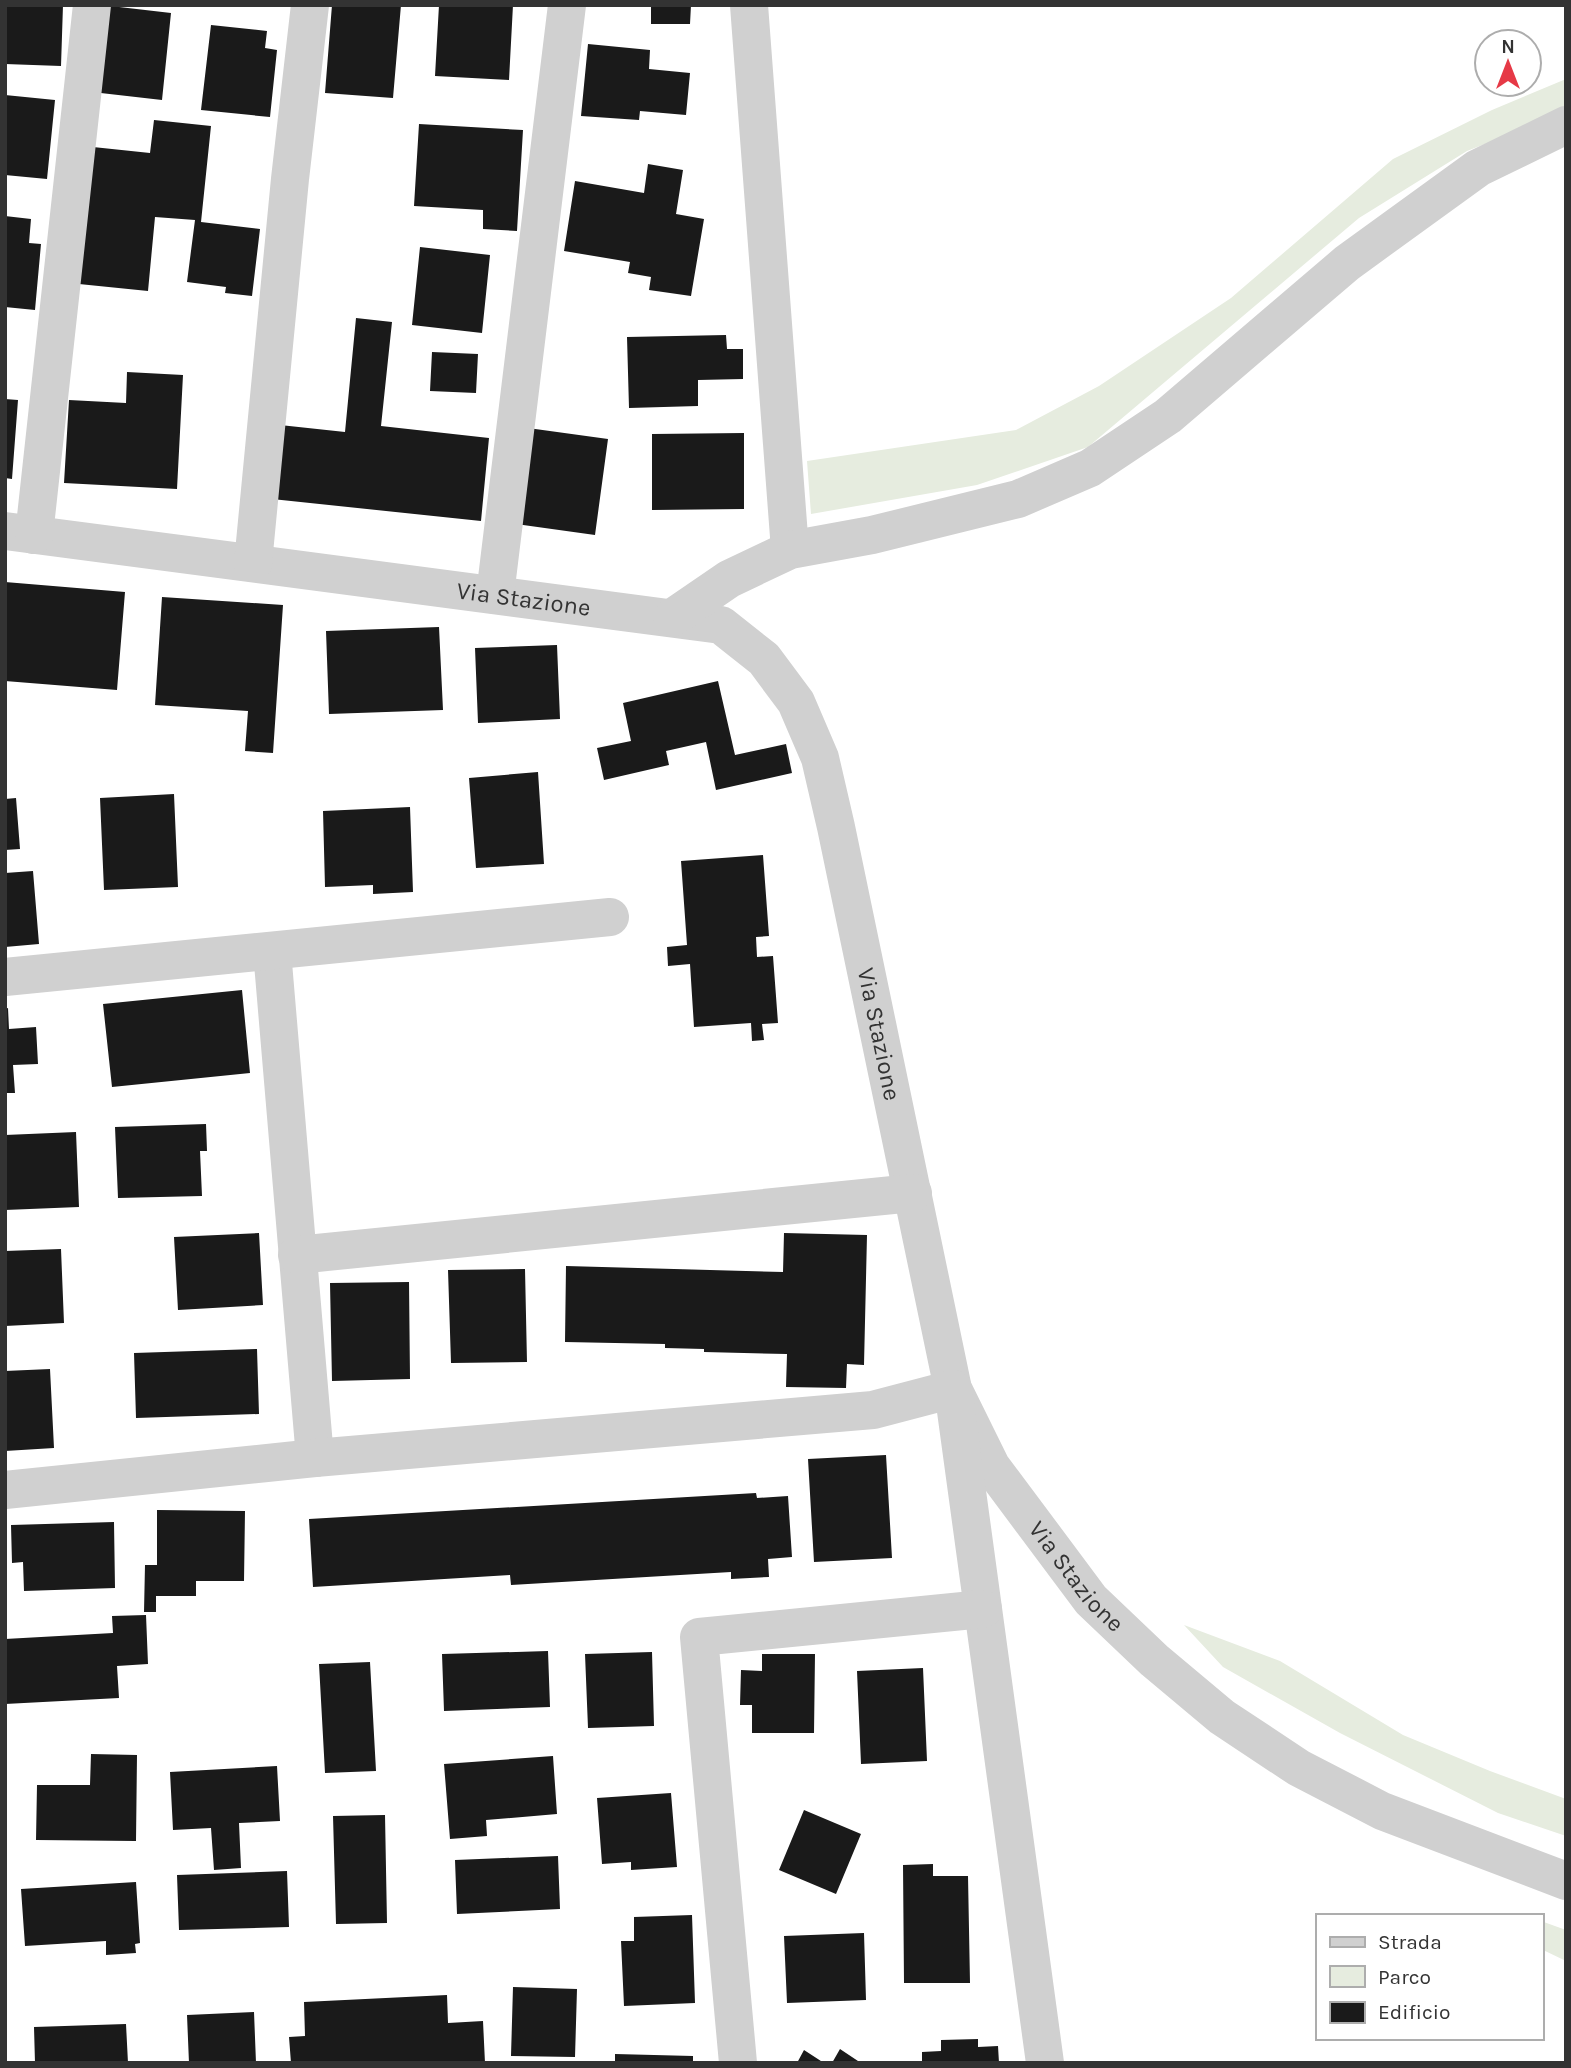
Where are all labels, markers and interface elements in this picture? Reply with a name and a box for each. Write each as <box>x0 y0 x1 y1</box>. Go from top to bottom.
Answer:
north arrow <box>1473 28 1543 98</box>
text: N <box>1501 36 1515 58</box>
street label: Via Stazione <box>455 576 592 622</box>
street label: Via Stazione <box>852 965 907 1103</box>
street label: Via Stazione <box>1023 1516 1130 1638</box>
legend <box>1316 1914 1543 2040</box>
text: Strada <box>1378 1930 1442 1954</box>
text: Parco <box>1378 1965 1431 1989</box>
text: Edificio <box>1378 2000 1451 2024</box>

